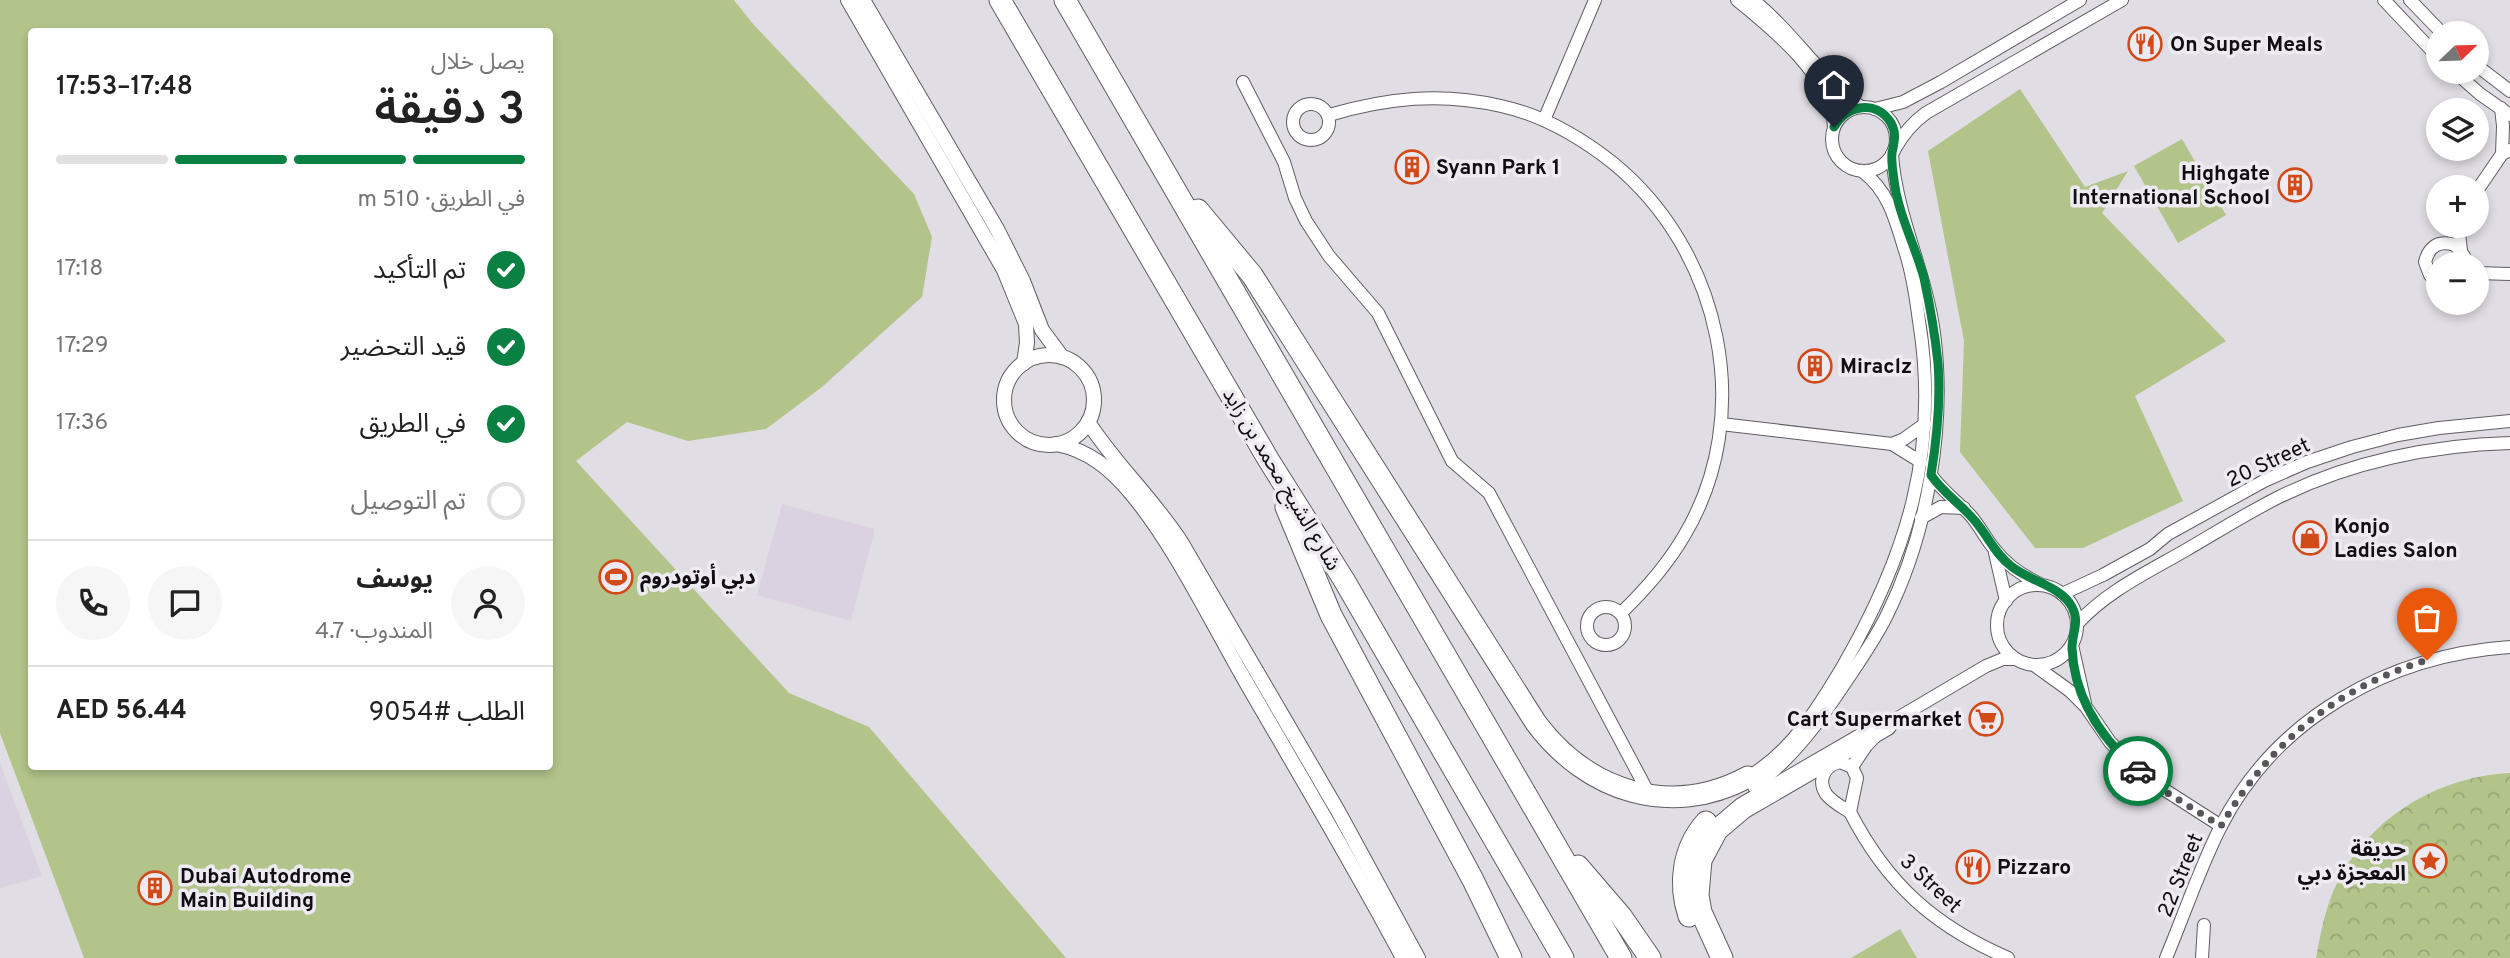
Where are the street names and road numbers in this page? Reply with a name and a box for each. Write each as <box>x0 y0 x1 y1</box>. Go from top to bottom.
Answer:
street label: شارع الشيخ محمد بن زايد <box>1215 383 1346 576</box>
street label: 20 Street <box>2223 432 2315 494</box>
street label: 22 Street <box>2152 829 2210 922</box>
street label: 3 Street <box>1893 849 1967 920</box>

